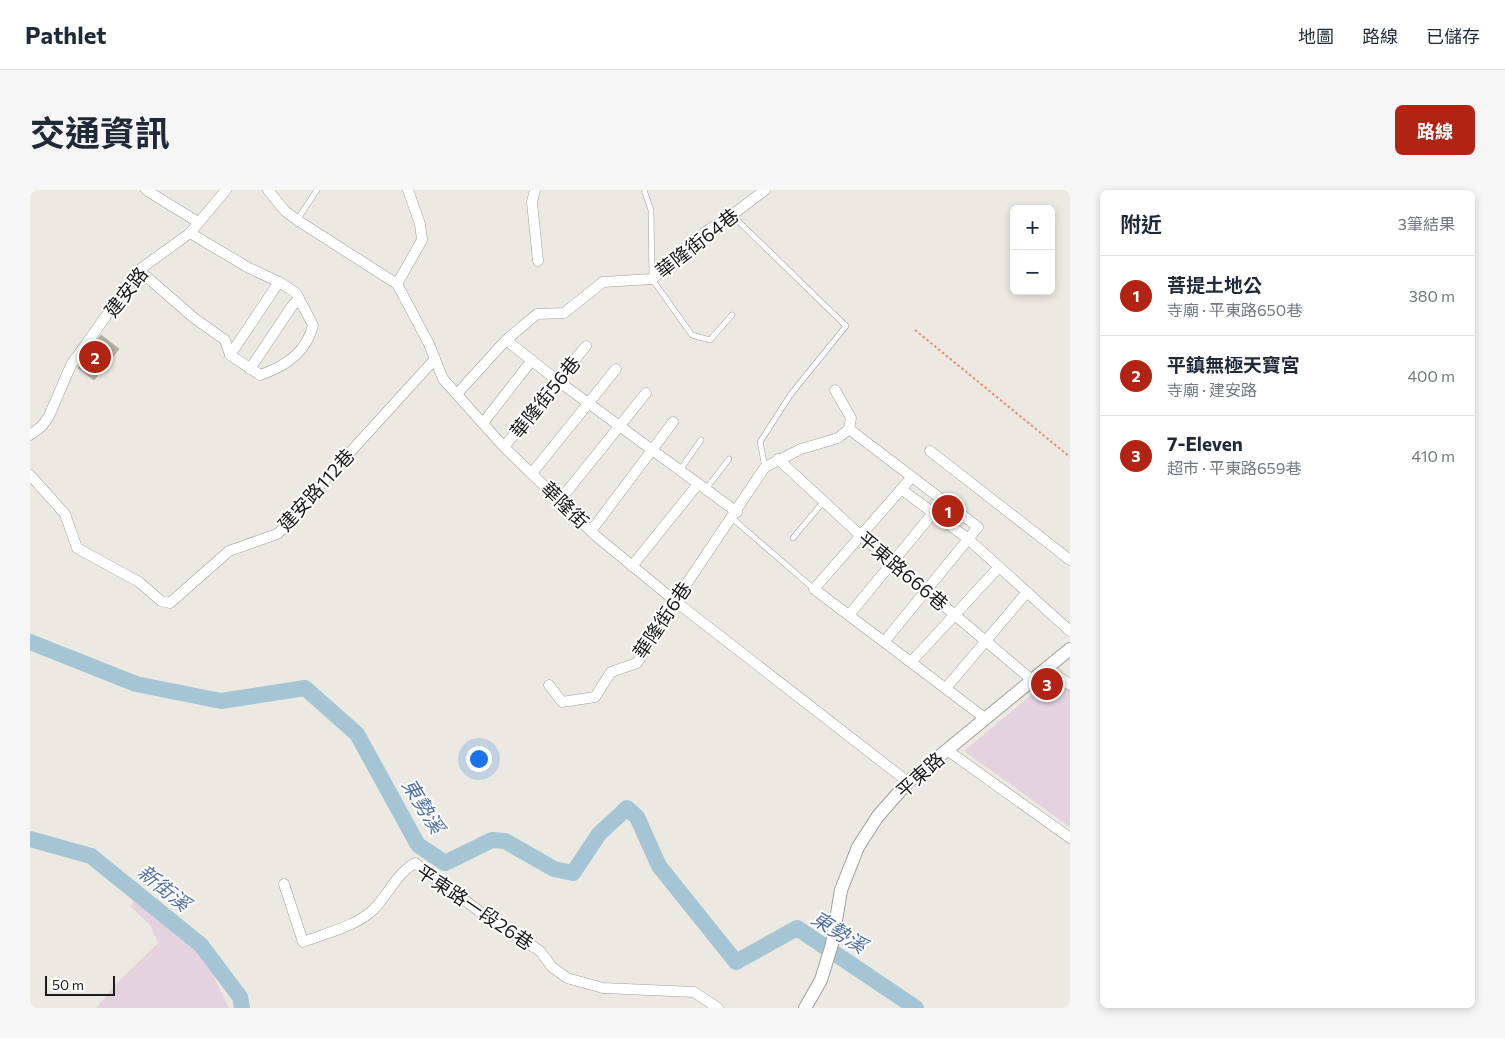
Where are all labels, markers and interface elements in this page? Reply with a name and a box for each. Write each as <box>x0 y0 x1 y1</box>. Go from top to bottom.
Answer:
text: Pathlet <box>25 20 106 49</box>
text: 地圖 <box>1298 25 1334 47</box>
text: 路線 <box>1362 25 1398 47</box>
text: 已儲存 <box>1426 25 1480 47</box>
button: 路線 <box>1395 105 1475 155</box>
text: 交通資訊 <box>30 110 170 153</box>
street label: 華隆街64巷 <box>651 203 743 282</box>
map controls <box>1010 205 1055 295</box>
button: + <box>1010 205 1055 250</box>
text: 附近 <box>1120 211 1162 236</box>
text: 3筆結果 <box>1398 214 1455 233</box>
button: − <box>1010 250 1055 295</box>
street label: 建安路 <box>99 262 152 321</box>
text: 菩提土地公 <box>1167 273 1262 296</box>
text: 1 <box>1132 286 1140 305</box>
text: 380 m <box>1409 286 1455 305</box>
text: 寺廟 · 平東路650巷 <box>1167 300 1302 319</box>
pin: 2 <box>79 338 111 376</box>
street label: 華隆街56巷 <box>505 351 585 442</box>
text: 平鎮無極天寶宮 <box>1167 353 1300 376</box>
text: 2 <box>1131 366 1141 385</box>
text: 400 m <box>1407 366 1455 385</box>
text: 寺廟 · 建安路 <box>1167 380 1257 399</box>
text: 7-Eleven <box>1167 432 1243 455</box>
street label: 建安路112巷 <box>273 444 359 536</box>
text: 3 <box>1131 446 1141 465</box>
text: 410 m <box>1412 446 1455 465</box>
text: 超市 · 平東路659巷 <box>1167 458 1302 477</box>
street label: 華隆街 <box>537 477 594 533</box>
pin: 1 <box>932 492 964 530</box>
street label: 平東路666巷 <box>854 526 953 615</box>
street label: 華隆街6巷 <box>628 577 696 662</box>
pin: 3 <box>1031 665 1063 703</box>
your location <box>466 746 492 772</box>
street label: 平東路 <box>891 747 949 802</box>
water label: 東勢溪 <box>398 774 452 840</box>
water label: 新街溪 <box>134 859 198 917</box>
street label: 平東路一段26巷 <box>412 859 538 954</box>
water label: 東勢溪 <box>808 905 874 959</box>
scale bar <box>45 973 115 996</box>
text: 50 m <box>52 976 84 993</box>

